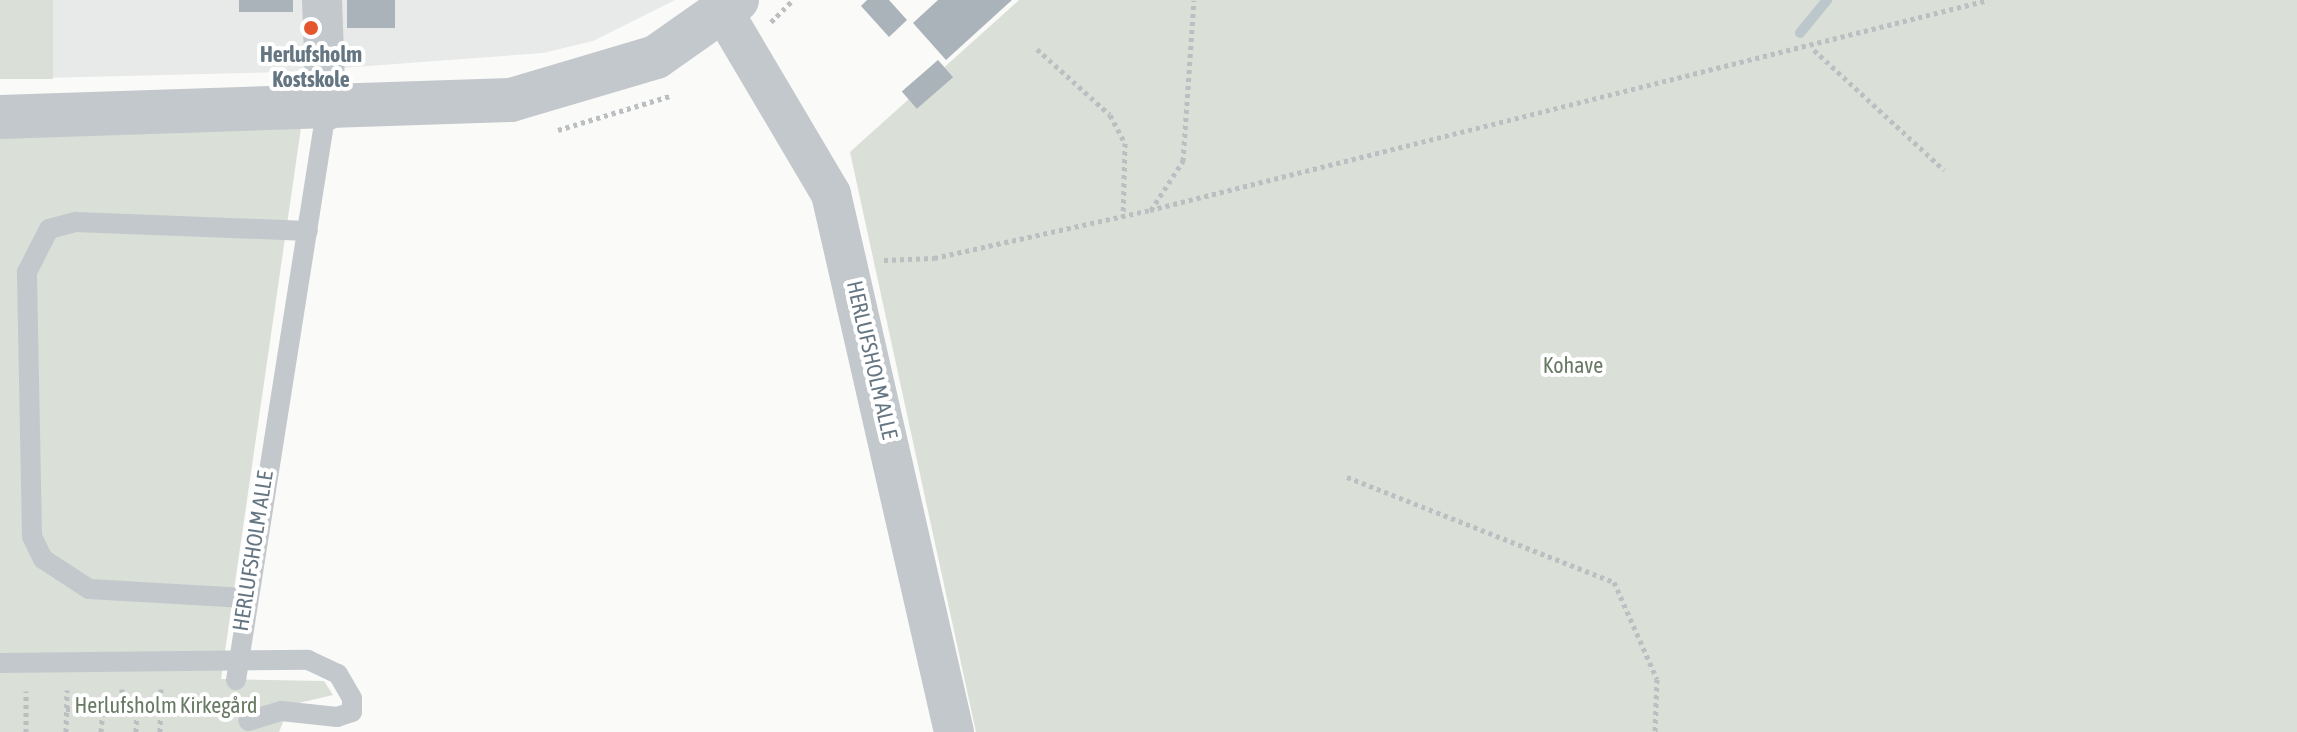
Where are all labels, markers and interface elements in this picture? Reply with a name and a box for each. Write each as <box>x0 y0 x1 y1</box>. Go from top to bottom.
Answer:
marker: Herlufsholm Kostskole <box>302 19 320 37</box>
place label: Herlufsholm Kostskole <box>260 41 362 92</box>
street label: HERLUFSHOLM ALLE <box>841 278 903 442</box>
park label: Kohave <box>1543 353 1603 379</box>
street label: HERLUFSHOLM ALLE <box>227 469 279 633</box>
park label: Herlufsholm Kirkegård <box>75 693 257 719</box>

